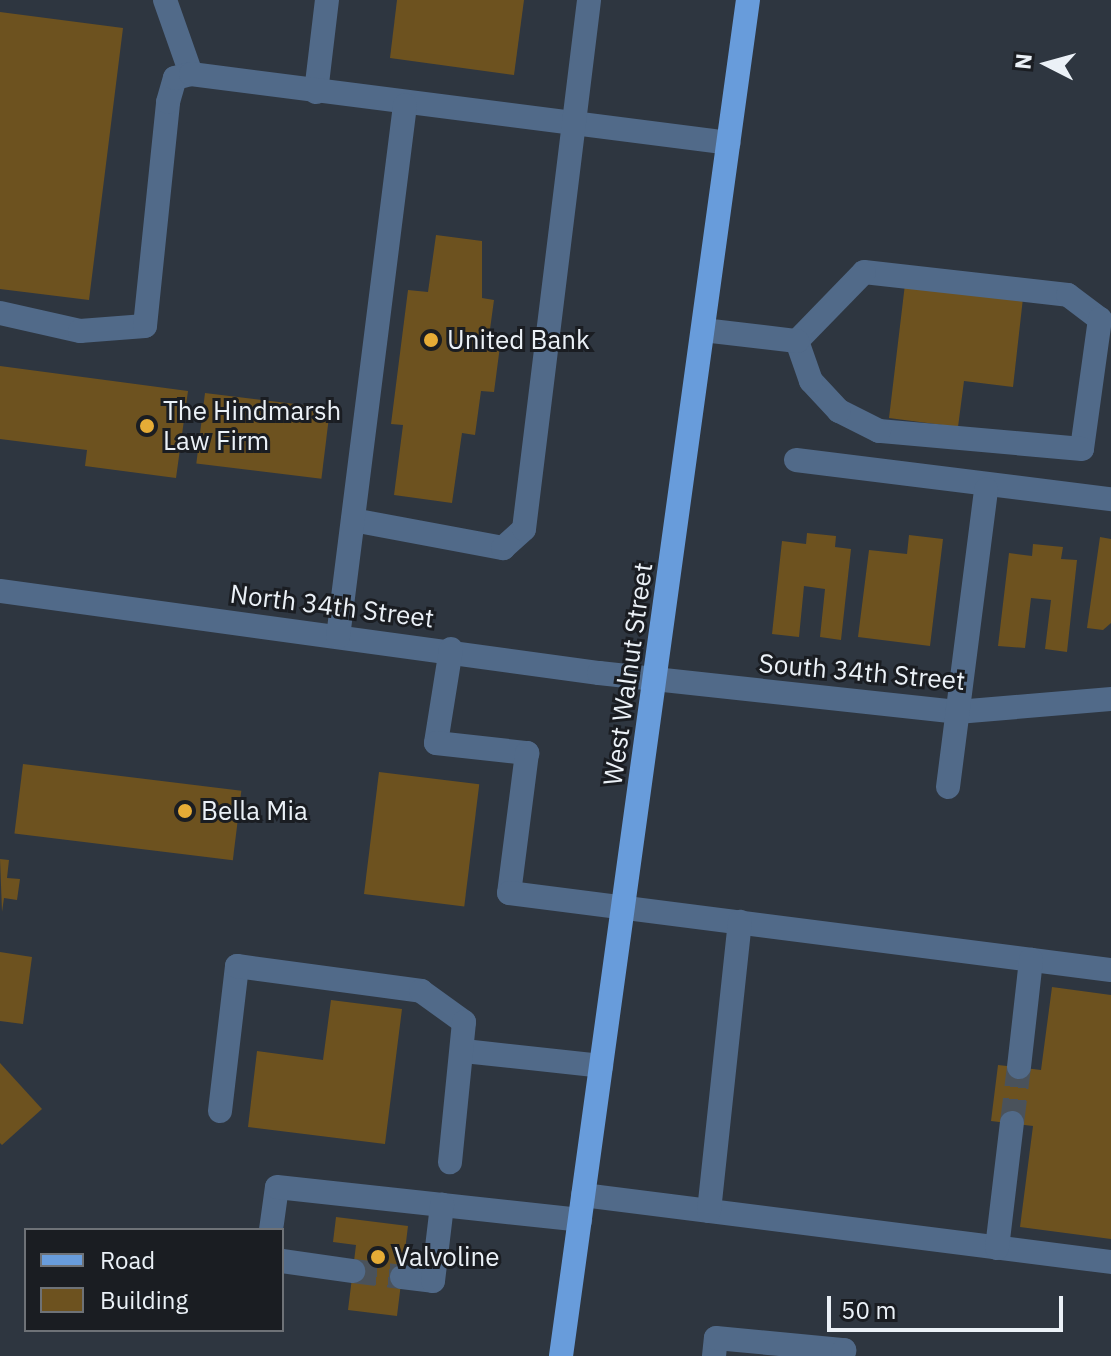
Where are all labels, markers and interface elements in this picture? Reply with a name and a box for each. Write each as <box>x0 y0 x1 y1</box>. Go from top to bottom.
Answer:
north arrow <box>1007 24 1087 104</box>
text: N <box>1007 52 1038 71</box>
place label: United Bank <box>447 324 590 356</box>
marker: United Bank <box>422 331 440 349</box>
place label: The Hindmarsh Law Firm <box>163 395 341 456</box>
marker: The Hindmarsh Law Firm <box>138 417 156 435</box>
street label: West Walnut Street <box>597 561 659 787</box>
street label: North 34th Street <box>228 578 436 634</box>
street label: South 34th Street <box>758 647 966 697</box>
place label: Bella Mia <box>201 795 308 827</box>
marker: Bella Mia <box>176 802 194 820</box>
legend <box>24 1228 284 1332</box>
place label: Valvoline <box>394 1241 500 1273</box>
text: Road <box>100 1244 155 1276</box>
marker: Valvoline <box>369 1248 387 1266</box>
scale bar <box>831 1280 1067 1330</box>
text: Building <box>100 1284 188 1316</box>
text: 50 m <box>841 1294 896 1326</box>

